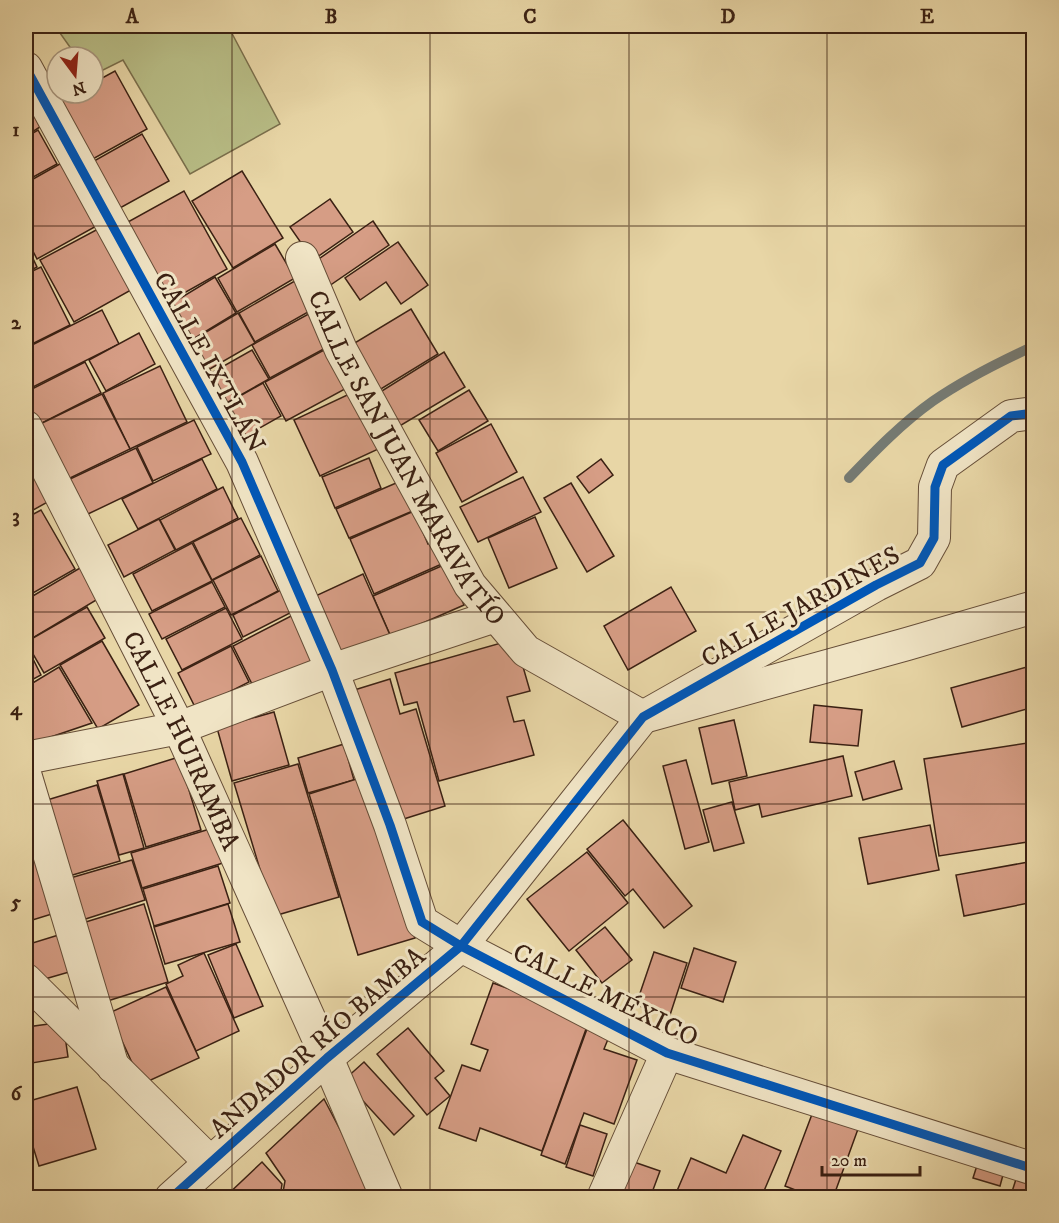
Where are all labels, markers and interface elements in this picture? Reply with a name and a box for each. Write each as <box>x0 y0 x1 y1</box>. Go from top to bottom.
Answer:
text: A <box>125 5 140 30</box>
text: B <box>325 5 337 30</box>
text: C <box>523 5 537 30</box>
text: D <box>721 5 736 30</box>
text: E <box>920 5 934 30</box>
north arrow <box>45 45 105 105</box>
text: N <box>70 77 88 100</box>
text: 1 <box>12 118 20 143</box>
street label: CALLE IXTLÁN <box>145 266 273 459</box>
street label: CALLE SAN JUAN MARAVATÍO <box>300 286 512 633</box>
text: 2 <box>11 311 22 336</box>
text: 3 <box>12 504 20 529</box>
street label: CALLE JARDINES <box>696 539 906 676</box>
street label: CALLE HUIRAMBA <box>114 626 247 856</box>
text: 4 <box>10 697 23 722</box>
text: 5 <box>10 890 21 915</box>
street label: CALLE MÉXICO <box>507 936 704 1055</box>
street label: ANDADOR RÍO BAMBA <box>203 939 433 1146</box>
text: 6 <box>11 1082 23 1107</box>
scale bar <box>822 1139 920 1177</box>
text: 20 m <box>831 1150 867 1172</box>

